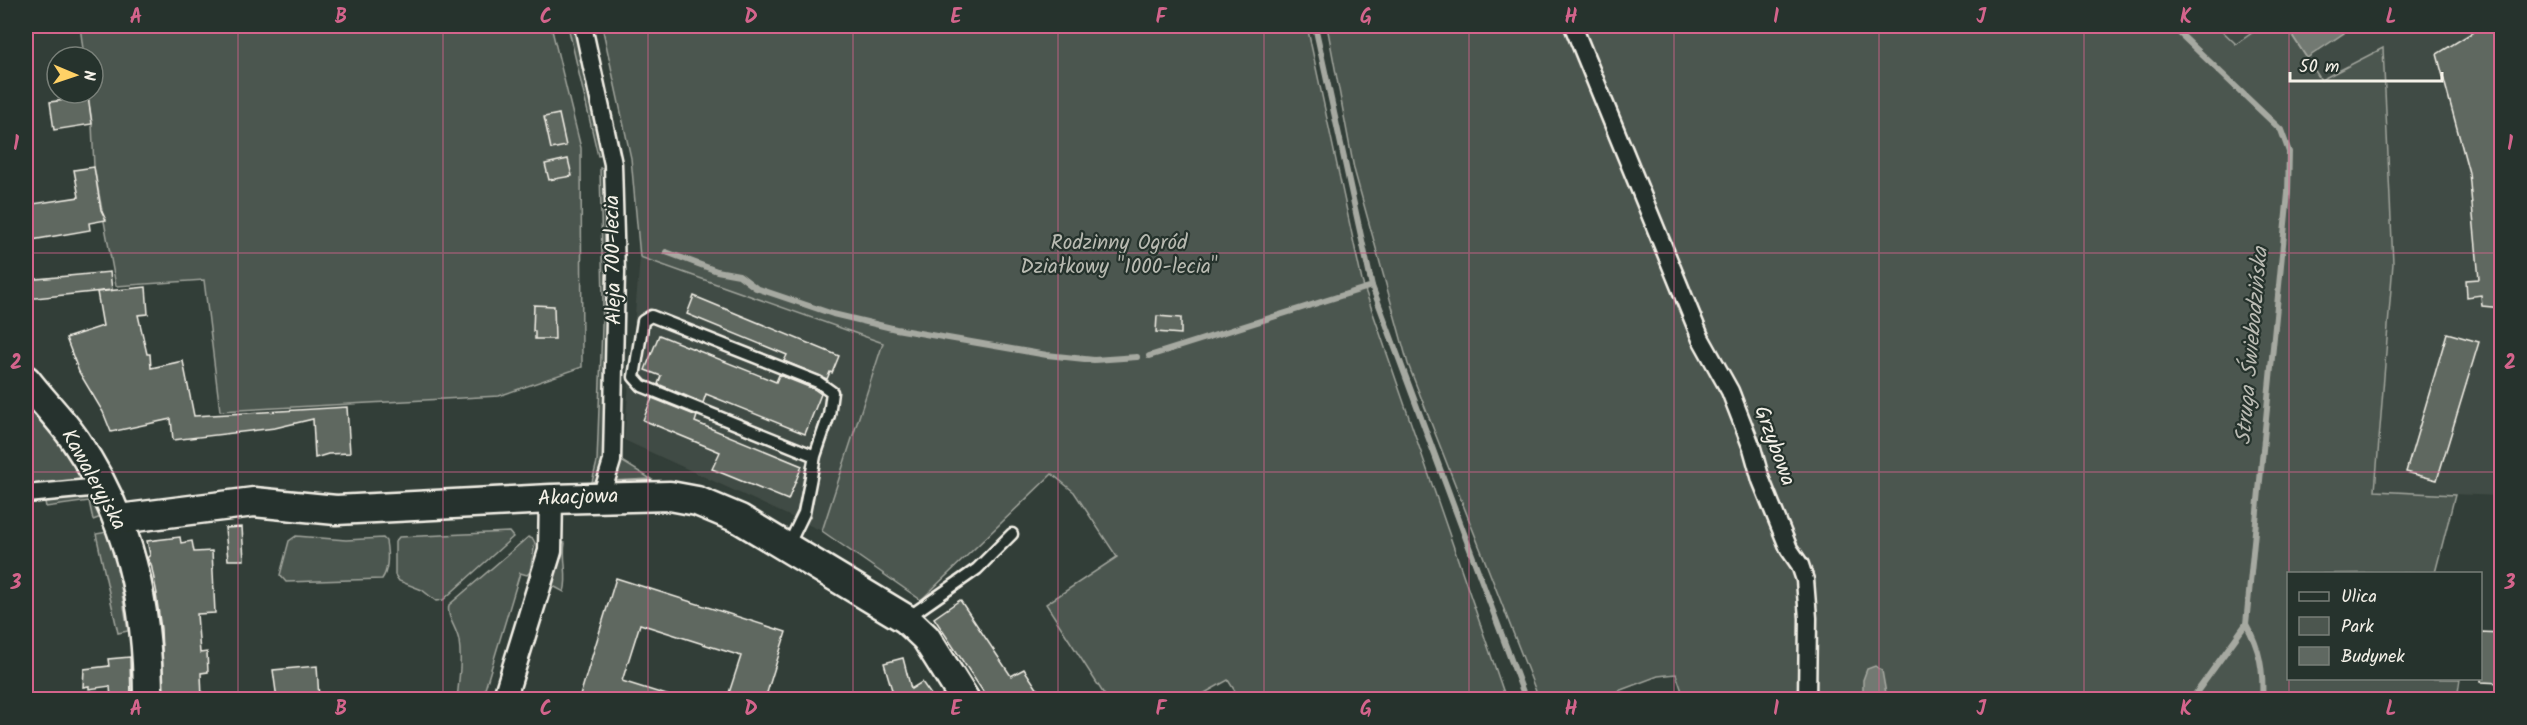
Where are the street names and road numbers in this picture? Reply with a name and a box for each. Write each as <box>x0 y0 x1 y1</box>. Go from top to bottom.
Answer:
street label: Aleja 700-lecia <box>596 195 632 325</box>
street label: Grzybowa <box>1744 401 1804 491</box>
street label: Kawaleryjska <box>52 423 134 537</box>
street label: Akacjowa <box>537 480 619 516</box>

